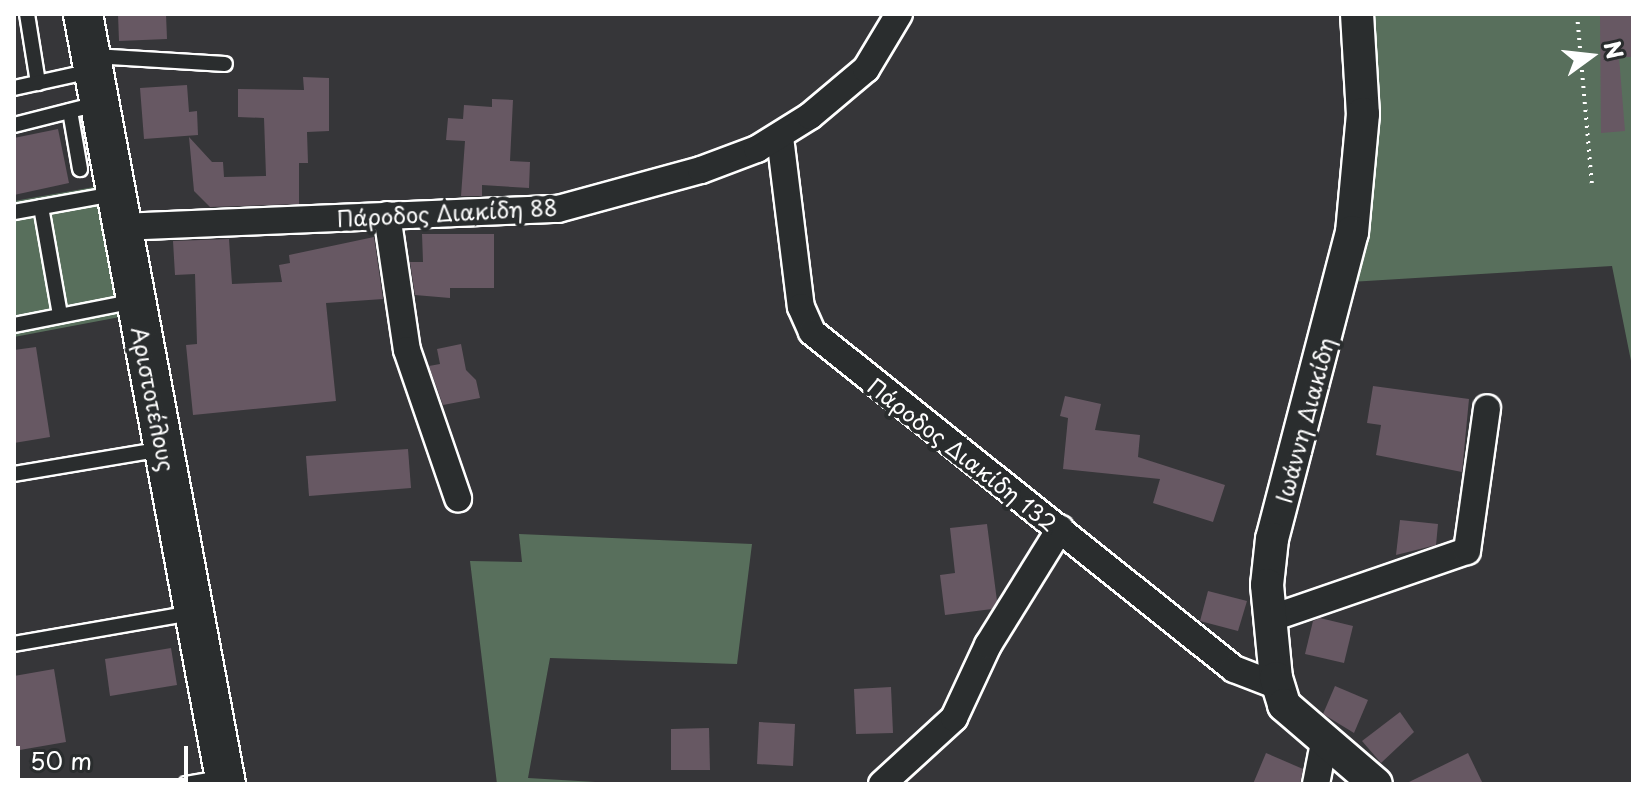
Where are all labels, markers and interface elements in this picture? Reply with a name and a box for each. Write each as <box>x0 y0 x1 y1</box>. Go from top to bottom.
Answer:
north arrow <box>1551 16 1631 96</box>
text: N <box>1596 37 1633 62</box>
street label: Πάροδος Διακίδη 88 <box>336 193 558 231</box>
street label: Αριστοτέλους <box>127 324 181 474</box>
street label: Ιωάννη Διακίδη <box>1269 334 1339 506</box>
street label: Πάροδος Διακίδη 132 <box>863 372 1063 536</box>
scale bar <box>20 730 192 780</box>
text: 50 m <box>30 742 92 778</box>

